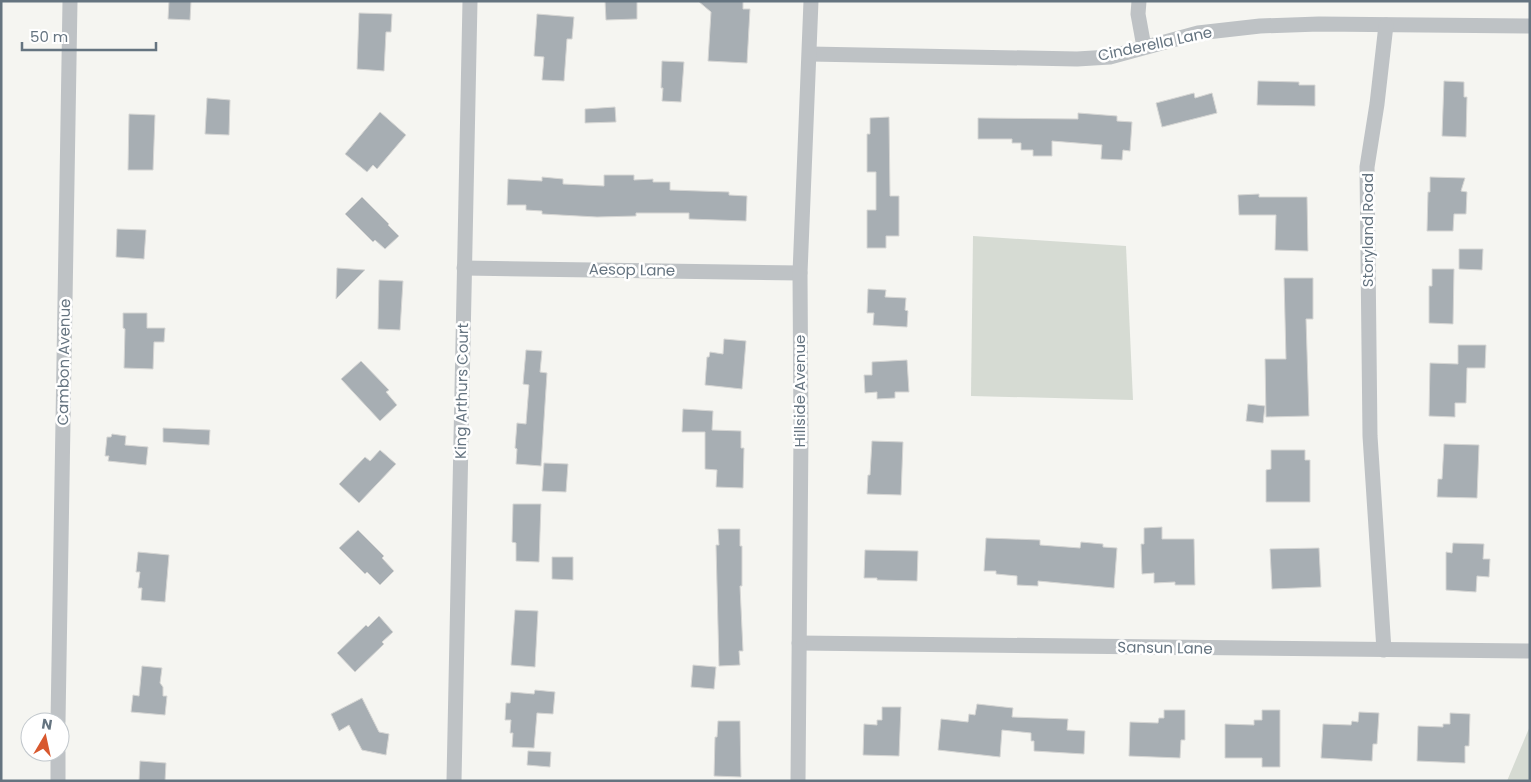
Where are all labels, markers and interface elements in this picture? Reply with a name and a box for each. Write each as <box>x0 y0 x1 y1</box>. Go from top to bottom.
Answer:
scale bar <box>22 20 156 52</box>
street label: Cinderella Lane <box>1096 21 1214 66</box>
text: 50 m <box>30 26 68 47</box>
street label: Storyland Road <box>1357 173 1378 287</box>
street label: Aesop Lane <box>589 258 675 281</box>
street label: Cambon Avenue <box>52 298 75 426</box>
street label: King Arthurs Court <box>450 323 473 459</box>
street label: Hillside Avenue <box>789 335 810 447</box>
street label: Sansun Lane <box>1117 636 1213 659</box>
north arrow <box>20 712 70 762</box>
text: N <box>40 713 54 735</box>

